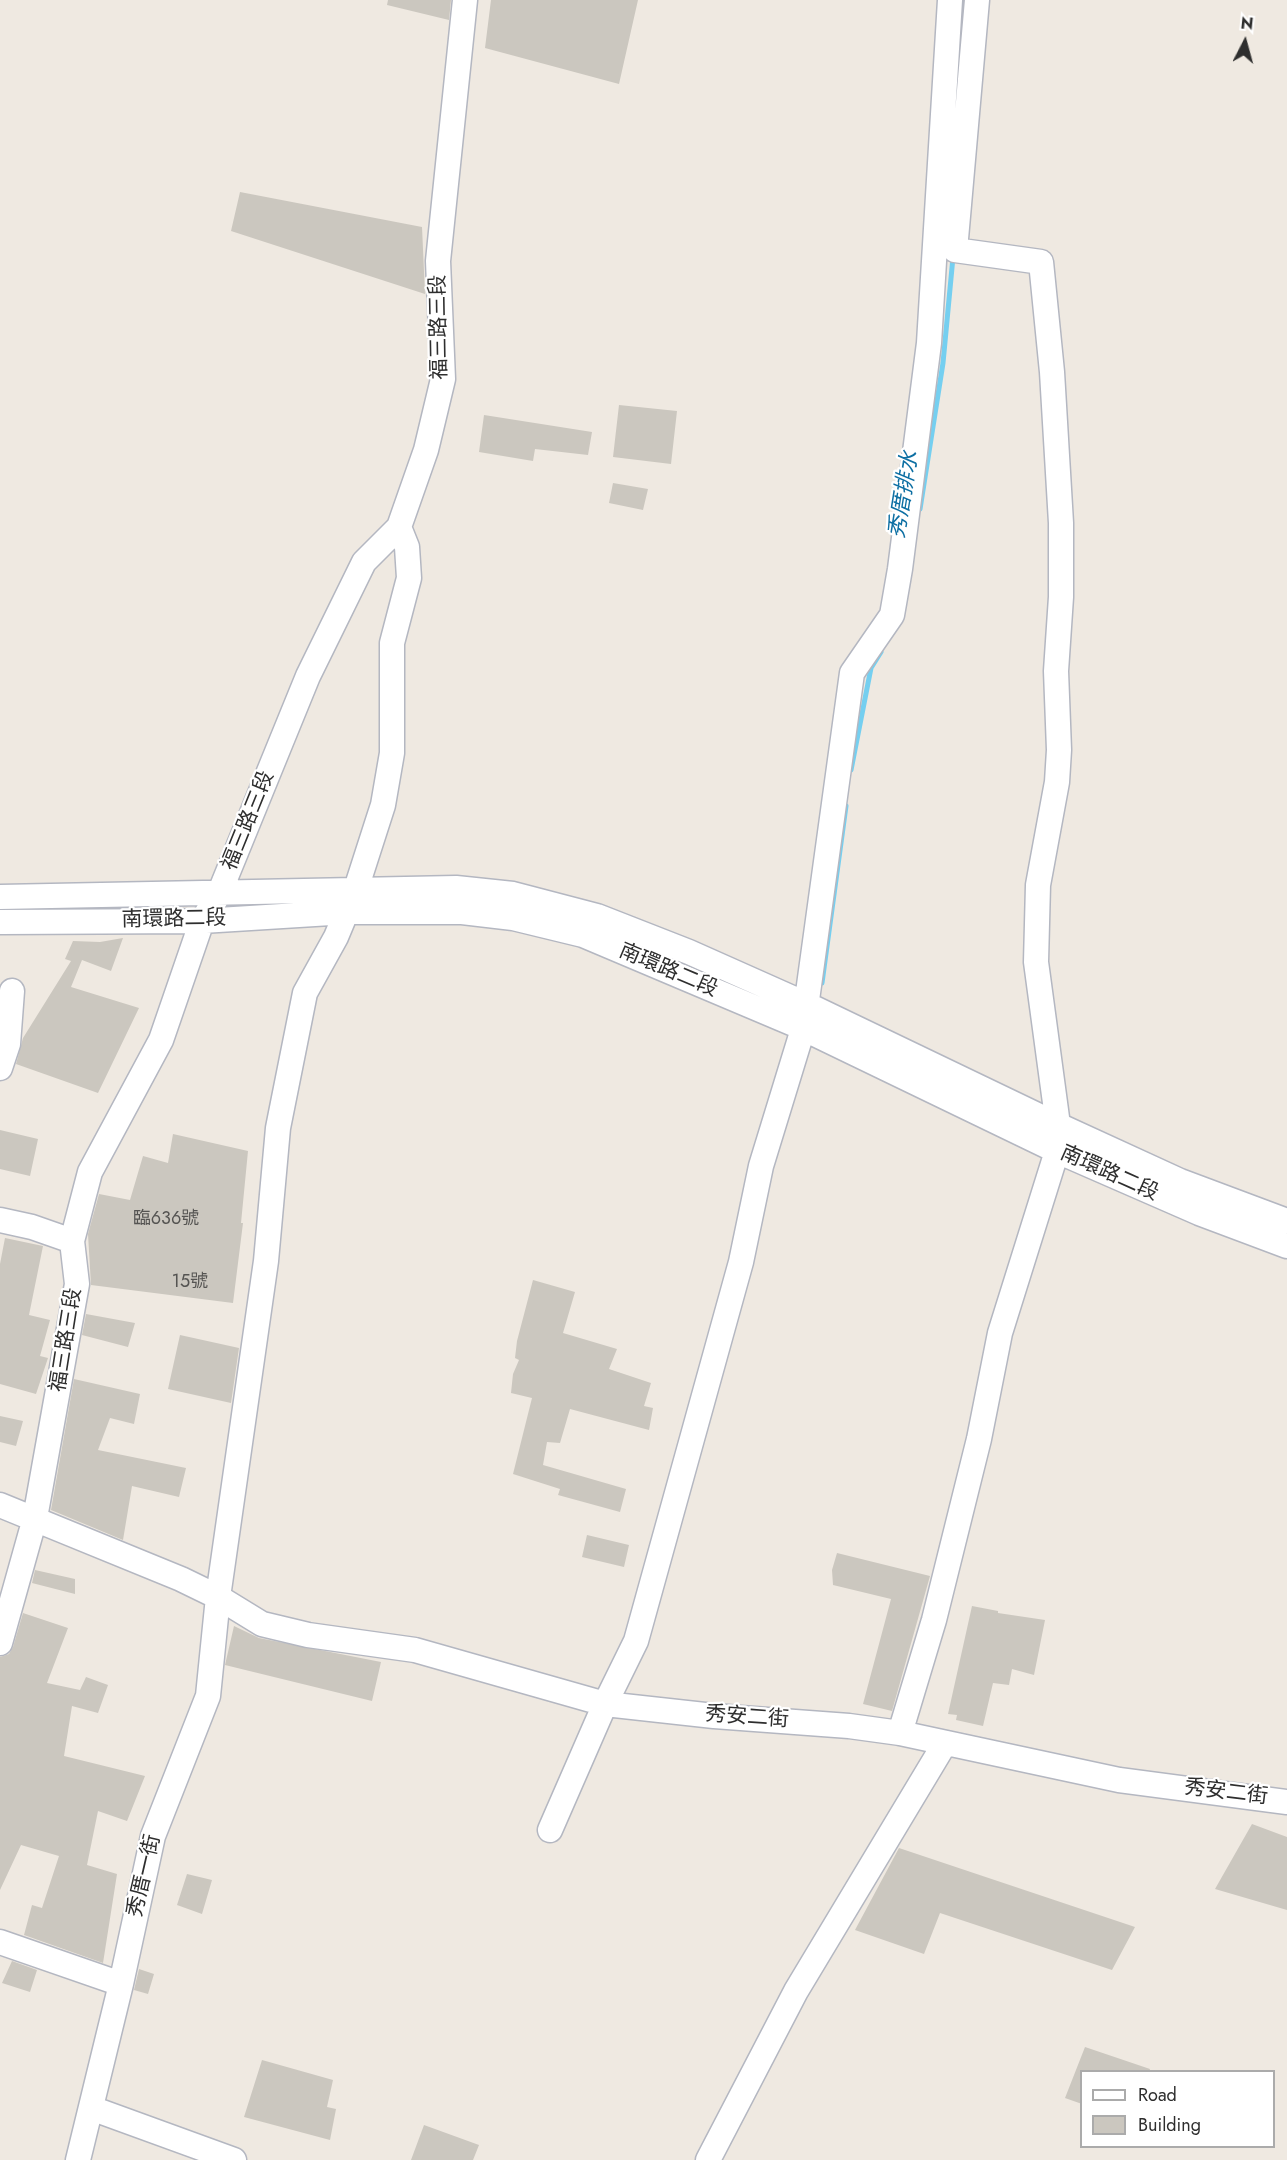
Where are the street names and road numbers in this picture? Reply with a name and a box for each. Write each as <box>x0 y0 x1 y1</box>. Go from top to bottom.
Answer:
street label: 福三路三段 <box>426 274 454 380</box>
street label: 福三路三段 <box>218 768 280 874</box>
street label: 南環路二段 <box>121 906 227 934</box>
street label: 南環路二段 <box>615 939 721 1003</box>
street label: 南環路二段 <box>1056 1141 1162 1207</box>
street label: 福三路三段 <box>46 1286 88 1394</box>
street label: 秀安二街 <box>704 1703 790 1733</box>
street label: 秀安二街 <box>1183 1775 1269 1811</box>
street label: 秀厝一街 <box>123 1832 167 1920</box>

